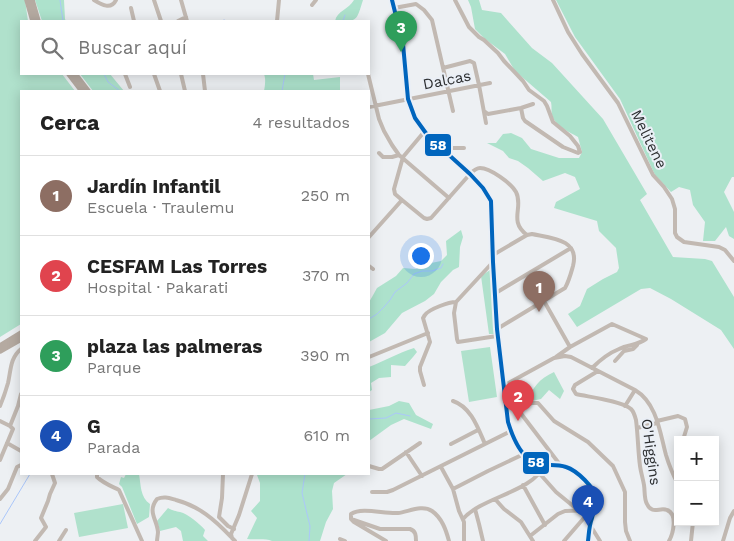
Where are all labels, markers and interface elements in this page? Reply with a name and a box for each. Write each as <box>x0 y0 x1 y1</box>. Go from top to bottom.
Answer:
pin: 3 <box>385 11 417 52</box>
search box <box>20 20 370 75</box>
icon: search <box>38 34 66 62</box>
text: Buscar aquí <box>78 36 187 59</box>
street label: Dalcas <box>421 67 473 93</box>
street label: Melitene <box>627 107 671 171</box>
text: Cerca <box>40 110 99 135</box>
text: 4 resultados <box>253 113 350 132</box>
line badge: 58 <box>424 133 452 157</box>
text: 58 <box>430 137 447 153</box>
text: Jardín Infantil <box>87 175 220 198</box>
text: 1 <box>53 186 59 205</box>
text: 250 m <box>301 186 350 205</box>
text: Escuela · Traulemu <box>87 198 234 217</box>
your location <box>408 243 434 269</box>
text: CESFAM Las Torres <box>87 255 267 278</box>
text: 2 <box>51 266 61 285</box>
text: 370 m <box>302 266 350 285</box>
pin: 1 <box>523 271 555 312</box>
text: Hospital · Pakarati <box>87 278 228 297</box>
text: plaza las palmeras <box>87 335 262 358</box>
text: 3 <box>51 346 61 365</box>
text: 390 m <box>300 346 350 365</box>
text: Parque <box>87 358 141 377</box>
pin: 2 <box>502 380 534 421</box>
text: G <box>87 415 101 438</box>
street label: O'Higgins <box>637 418 665 486</box>
text: 4 <box>51 426 61 445</box>
text: 610 m <box>303 426 350 445</box>
map controls <box>674 436 719 526</box>
button: + <box>674 436 719 481</box>
text: Parada <box>87 438 140 457</box>
line badge: 58 <box>522 451 550 475</box>
text: 58 <box>528 454 545 470</box>
button: − <box>674 481 719 526</box>
pin: 4 <box>572 485 604 526</box>

